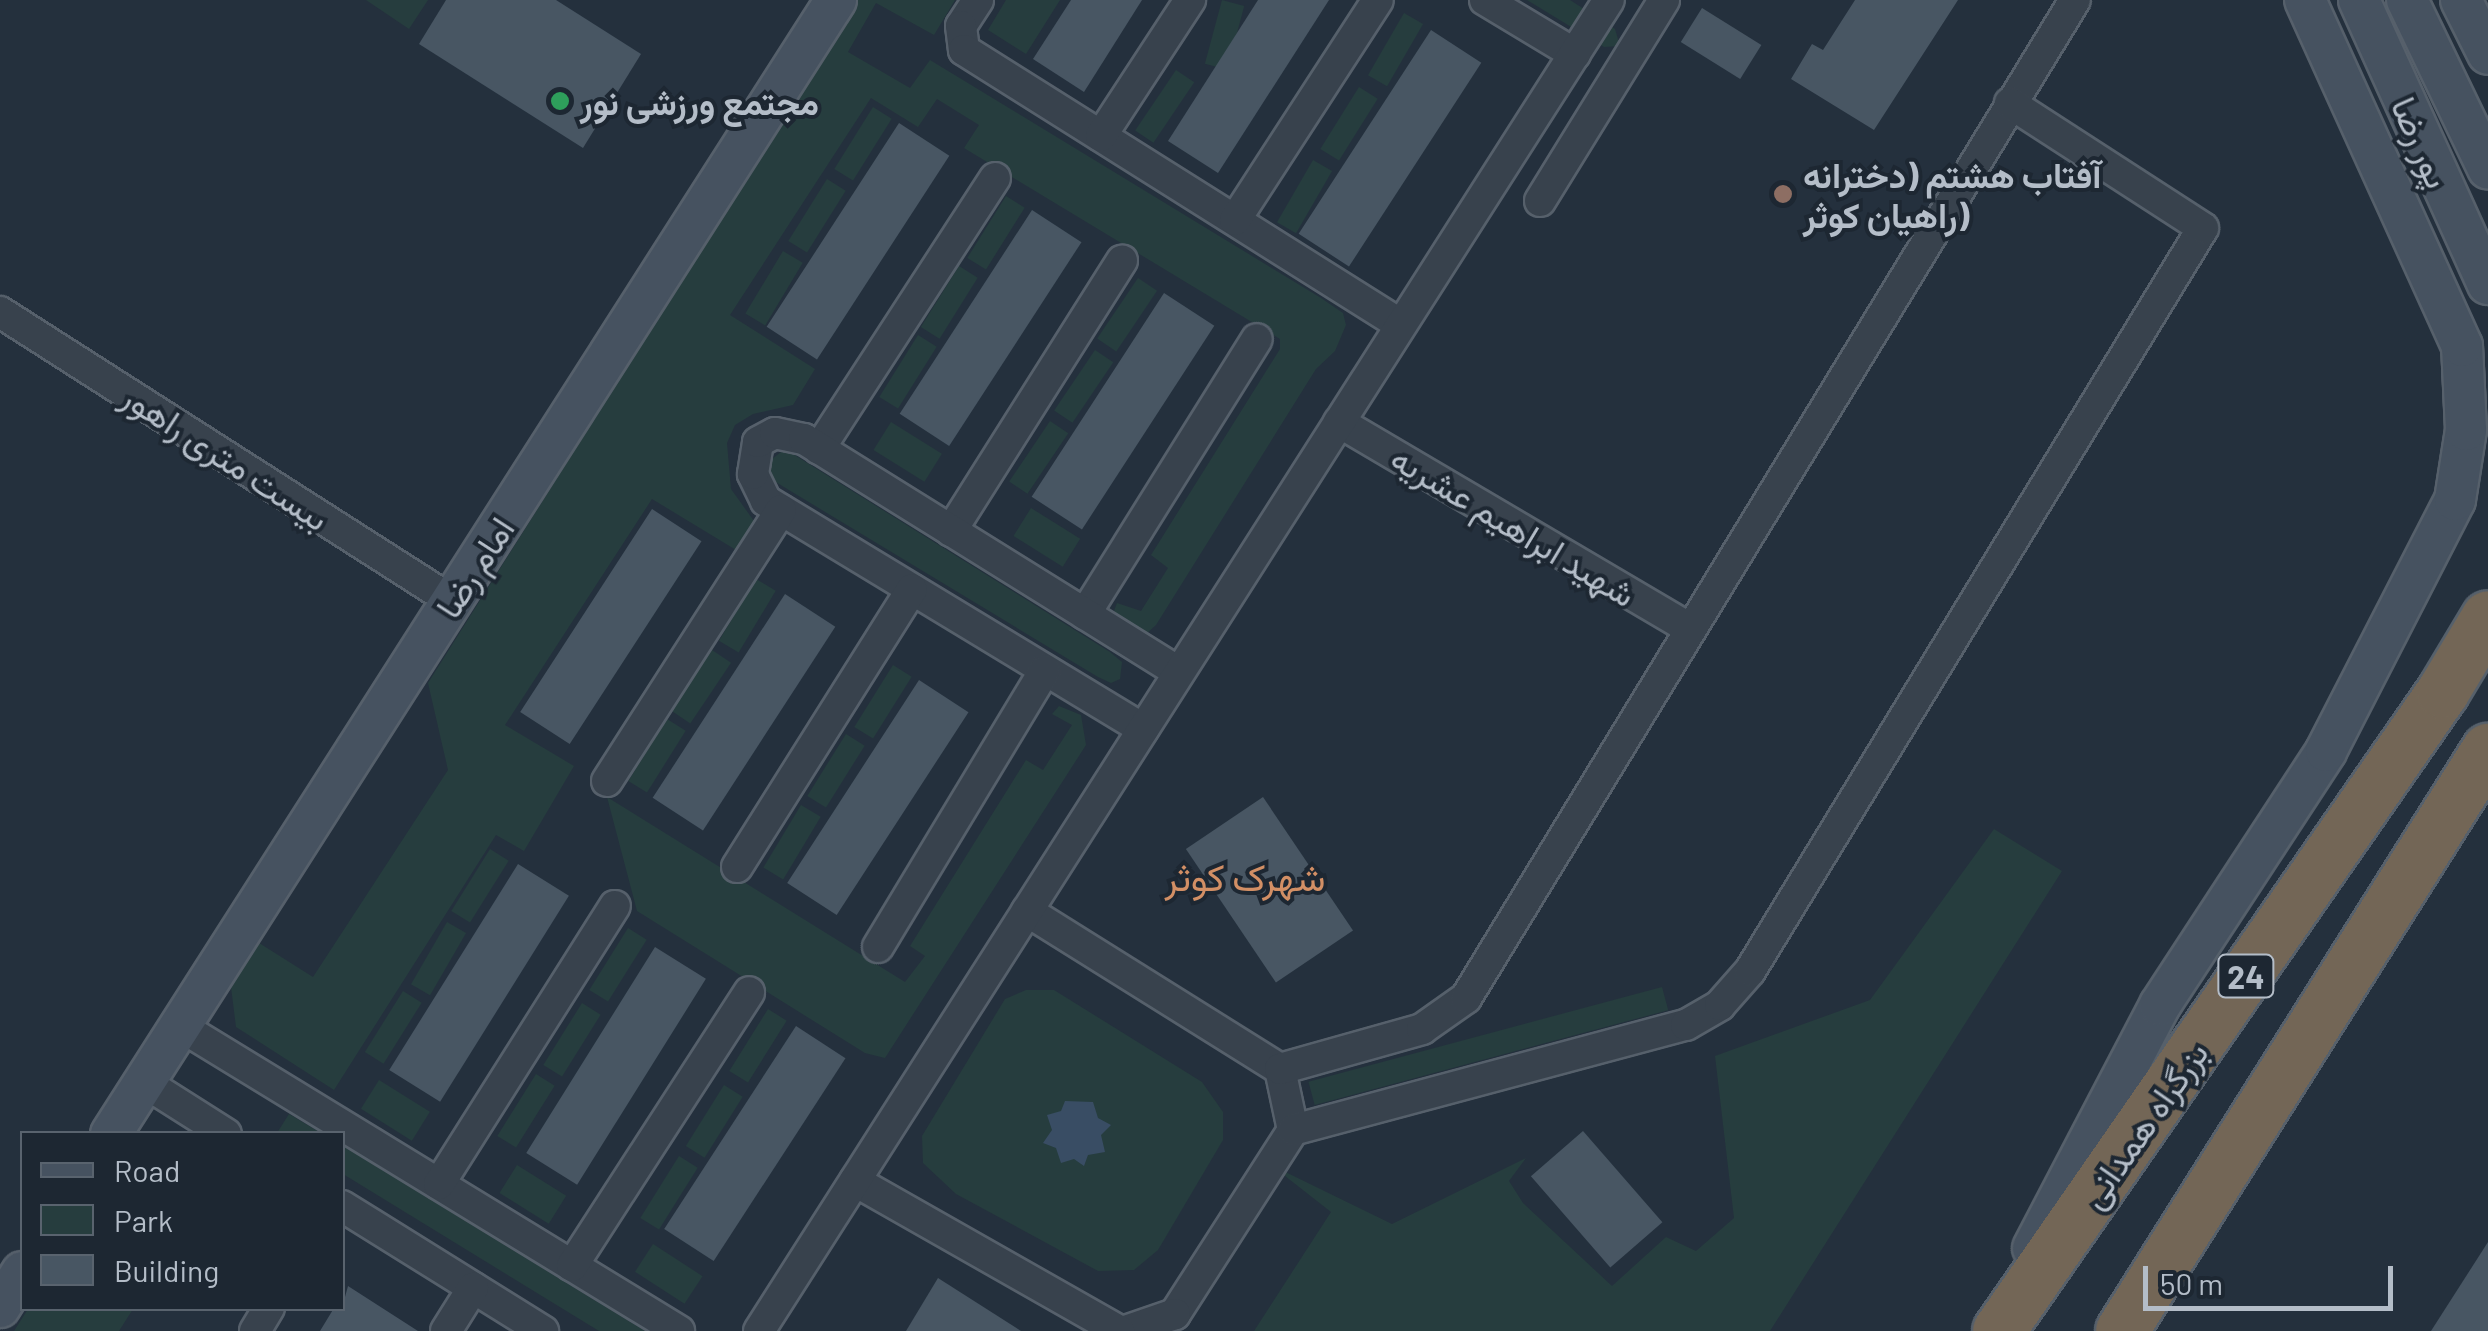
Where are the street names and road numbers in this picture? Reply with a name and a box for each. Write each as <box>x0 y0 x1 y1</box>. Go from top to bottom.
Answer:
street label: پور رضا <box>2383 90 2461 194</box>
street label: بیست متری راهور <box>115 374 337 538</box>
street label: شهید ابراهیم عشریه <box>1384 436 1644 614</box>
street label: امام رضا <box>426 509 522 625</box>
road number: 24 <box>2216 949 2276 1003</box>
street label: بزرگراه همدانی <box>2070 1033 2216 1215</box>

